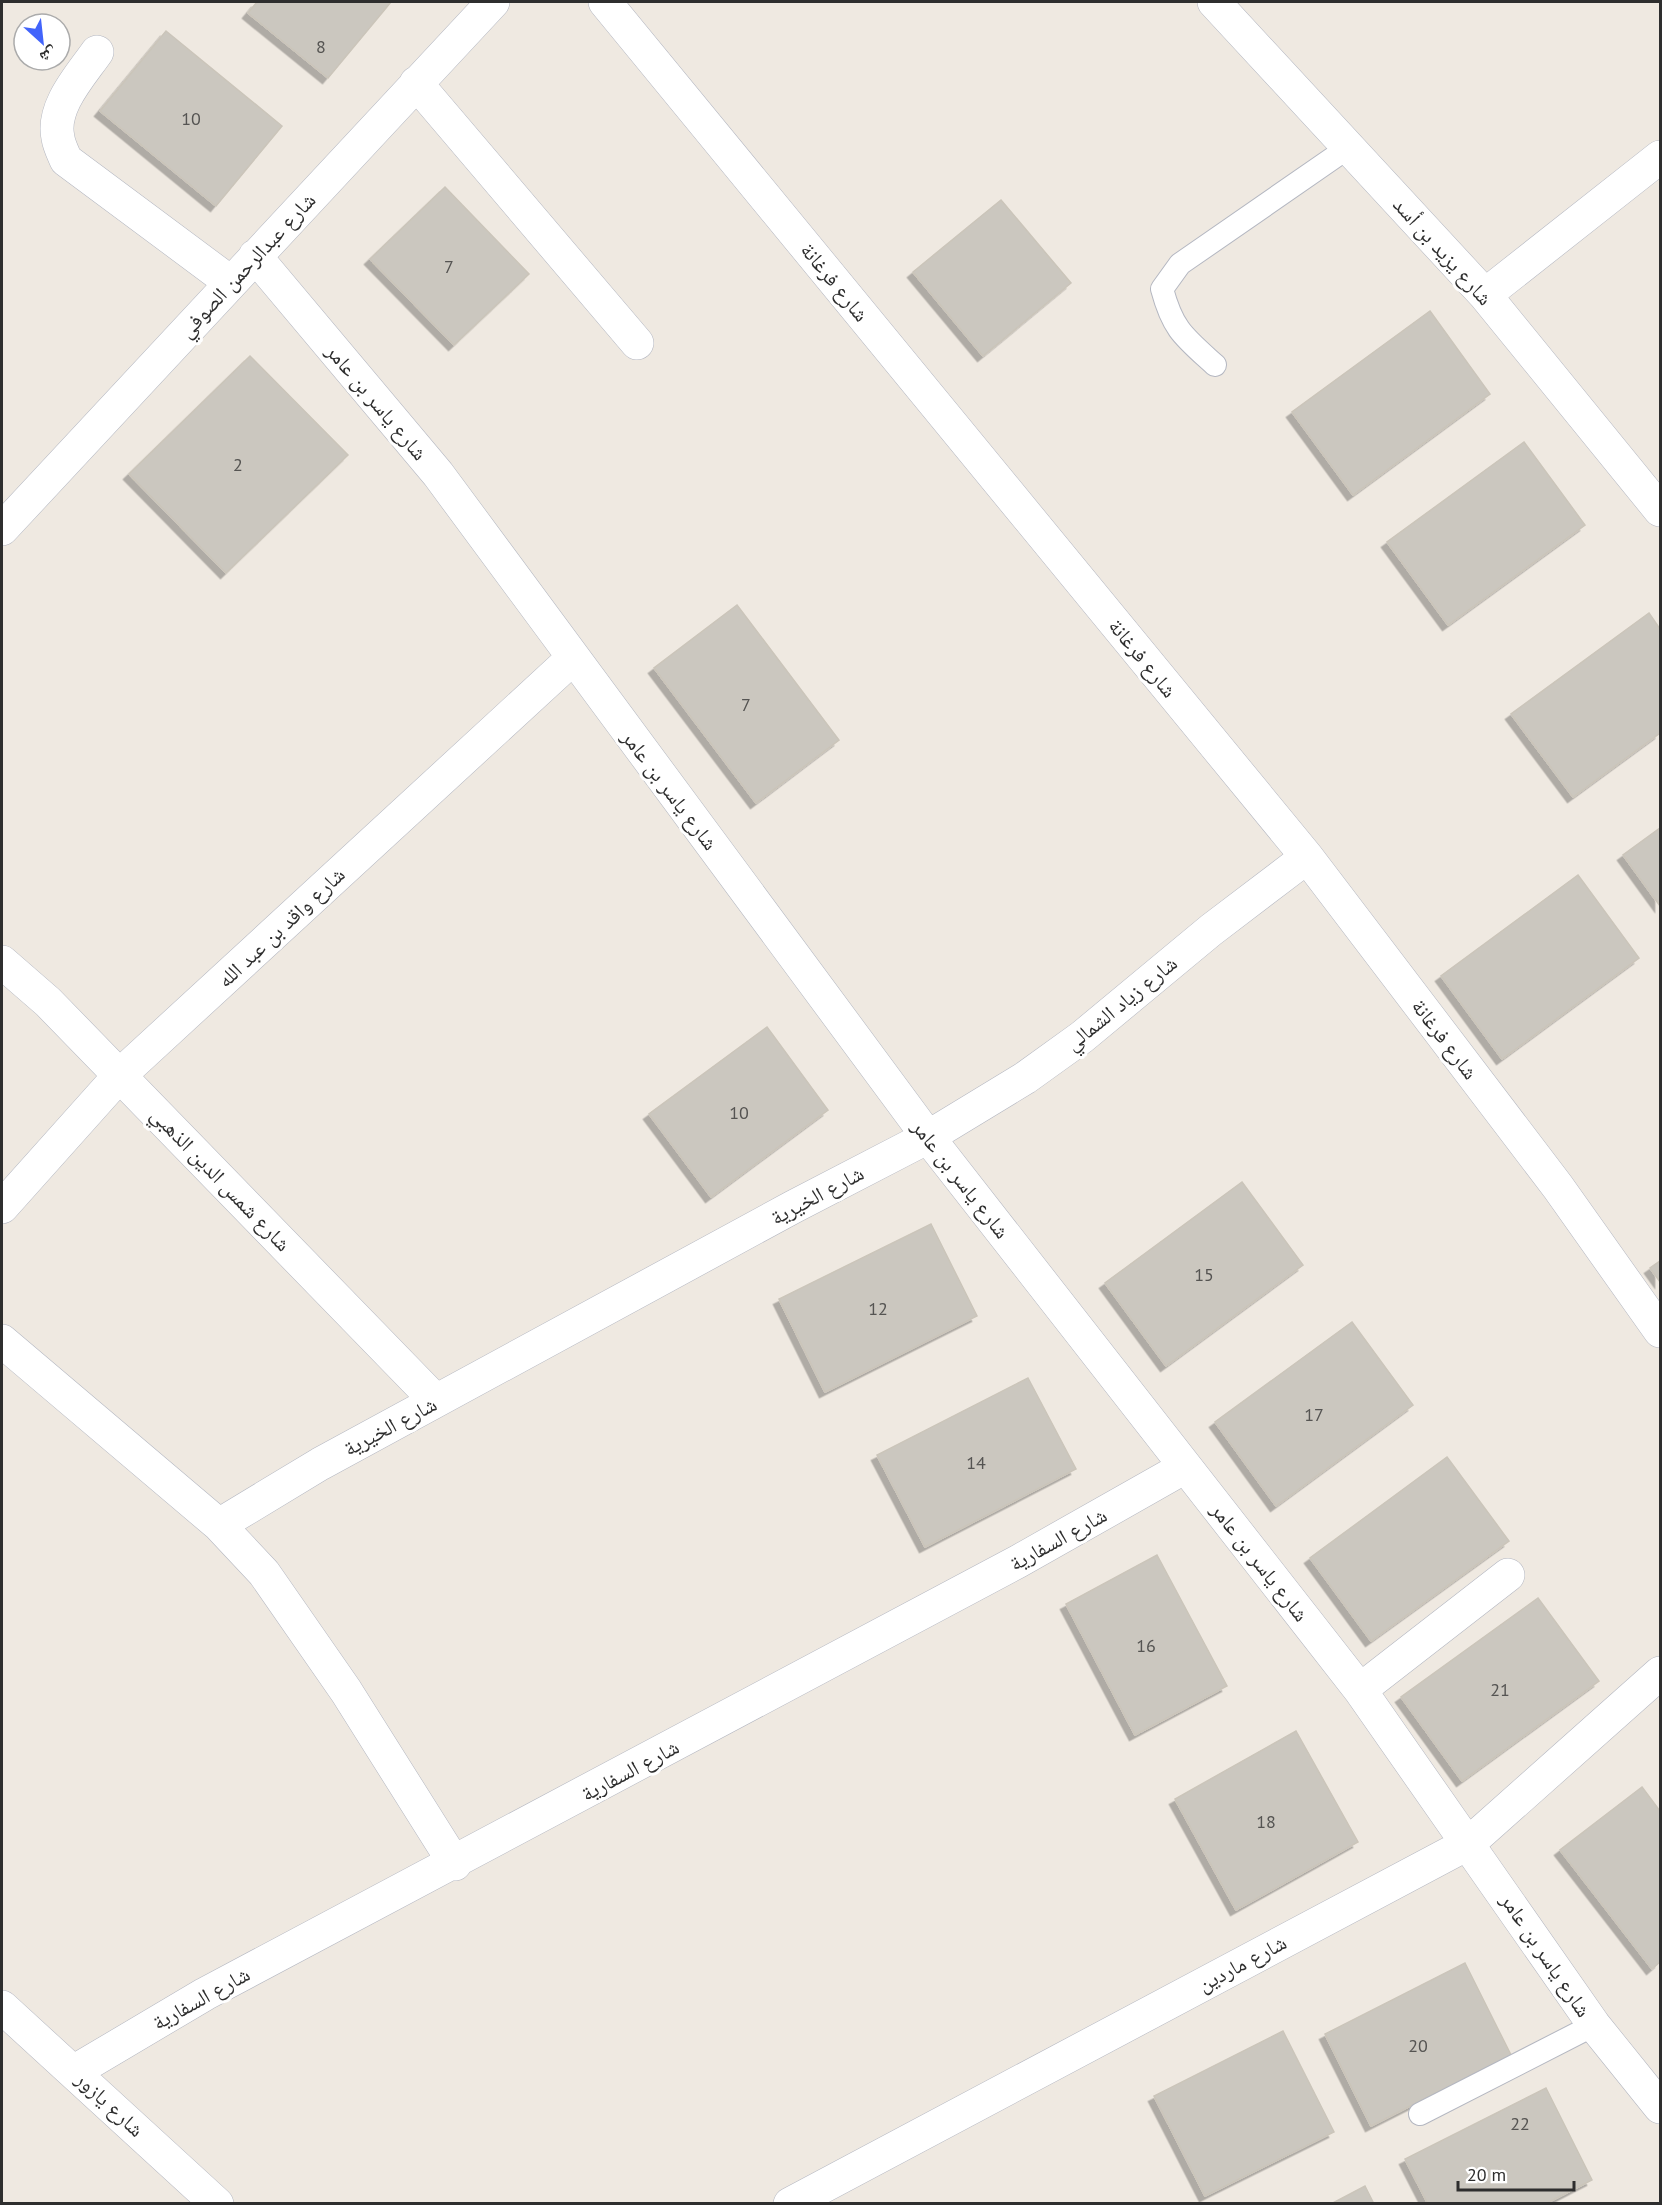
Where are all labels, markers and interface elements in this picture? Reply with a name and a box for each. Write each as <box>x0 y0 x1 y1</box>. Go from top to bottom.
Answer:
north arrow <box>12 12 72 72</box>
house number: 8 <box>316 35 326 58</box>
text: ش <box>37 43 61 68</box>
house number: 10 <box>181 107 201 130</box>
street label: شارع عبدالرحمن الصوفي <box>173 187 324 346</box>
street label: شارع يزيد بن أسد <box>1387 191 1499 311</box>
street label: شارع فرغانة <box>795 237 875 327</box>
house number: 7 <box>444 255 454 278</box>
street label: شارع ياسر بن عامر <box>320 338 433 466</box>
house number: 2 <box>233 453 243 476</box>
street label: شارع فرغانة <box>1103 613 1183 703</box>
house number: 7 <box>741 693 751 716</box>
street label: شارع ياسر بن عامر <box>615 724 724 855</box>
street label: شارع واقد بن عبد الله <box>212 861 350 993</box>
street label: شارع زياد الشمالي <box>1059 949 1185 1059</box>
street label: شارع فرغانة <box>1406 993 1484 1085</box>
street label: شارع شمس الدين الذهبي <box>143 1101 297 1259</box>
house number: 10 <box>729 1101 749 1124</box>
street label: شارع ياسر بن عامر <box>906 1113 1016 1244</box>
street label: شارع الخيرية <box>766 1159 868 1231</box>
house number: 15 <box>1194 1263 1214 1286</box>
house number: 12 <box>868 1297 888 1320</box>
street label: شارع الخيرية <box>339 1390 441 1462</box>
house number: 17 <box>1304 1403 1324 1426</box>
house number: 14 <box>966 1451 986 1474</box>
street label: شارع ياسر بن عامر <box>1205 1496 1315 1627</box>
street label: شارع السفارية <box>1005 1501 1111 1577</box>
house number: 16 <box>1136 1634 1156 1657</box>
house number: 21 <box>1490 1678 1510 1701</box>
street label: شارع السفارية <box>576 1733 684 1807</box>
house number: 18 <box>1256 1810 1276 1833</box>
street label: شارع ياسر بن عامر <box>1494 1887 1597 2022</box>
street label: شارع ماردين <box>1193 1928 1291 1998</box>
street label: شارع السفارية <box>148 1960 254 2036</box>
house number: 20 <box>1408 2034 1428 2057</box>
street label: شارع يازور <box>69 2065 150 2143</box>
house number: 22 <box>1510 2112 1530 2135</box>
scale bar <box>1458 2154 1574 2192</box>
text: 20 m <box>1467 2163 1506 2186</box>

